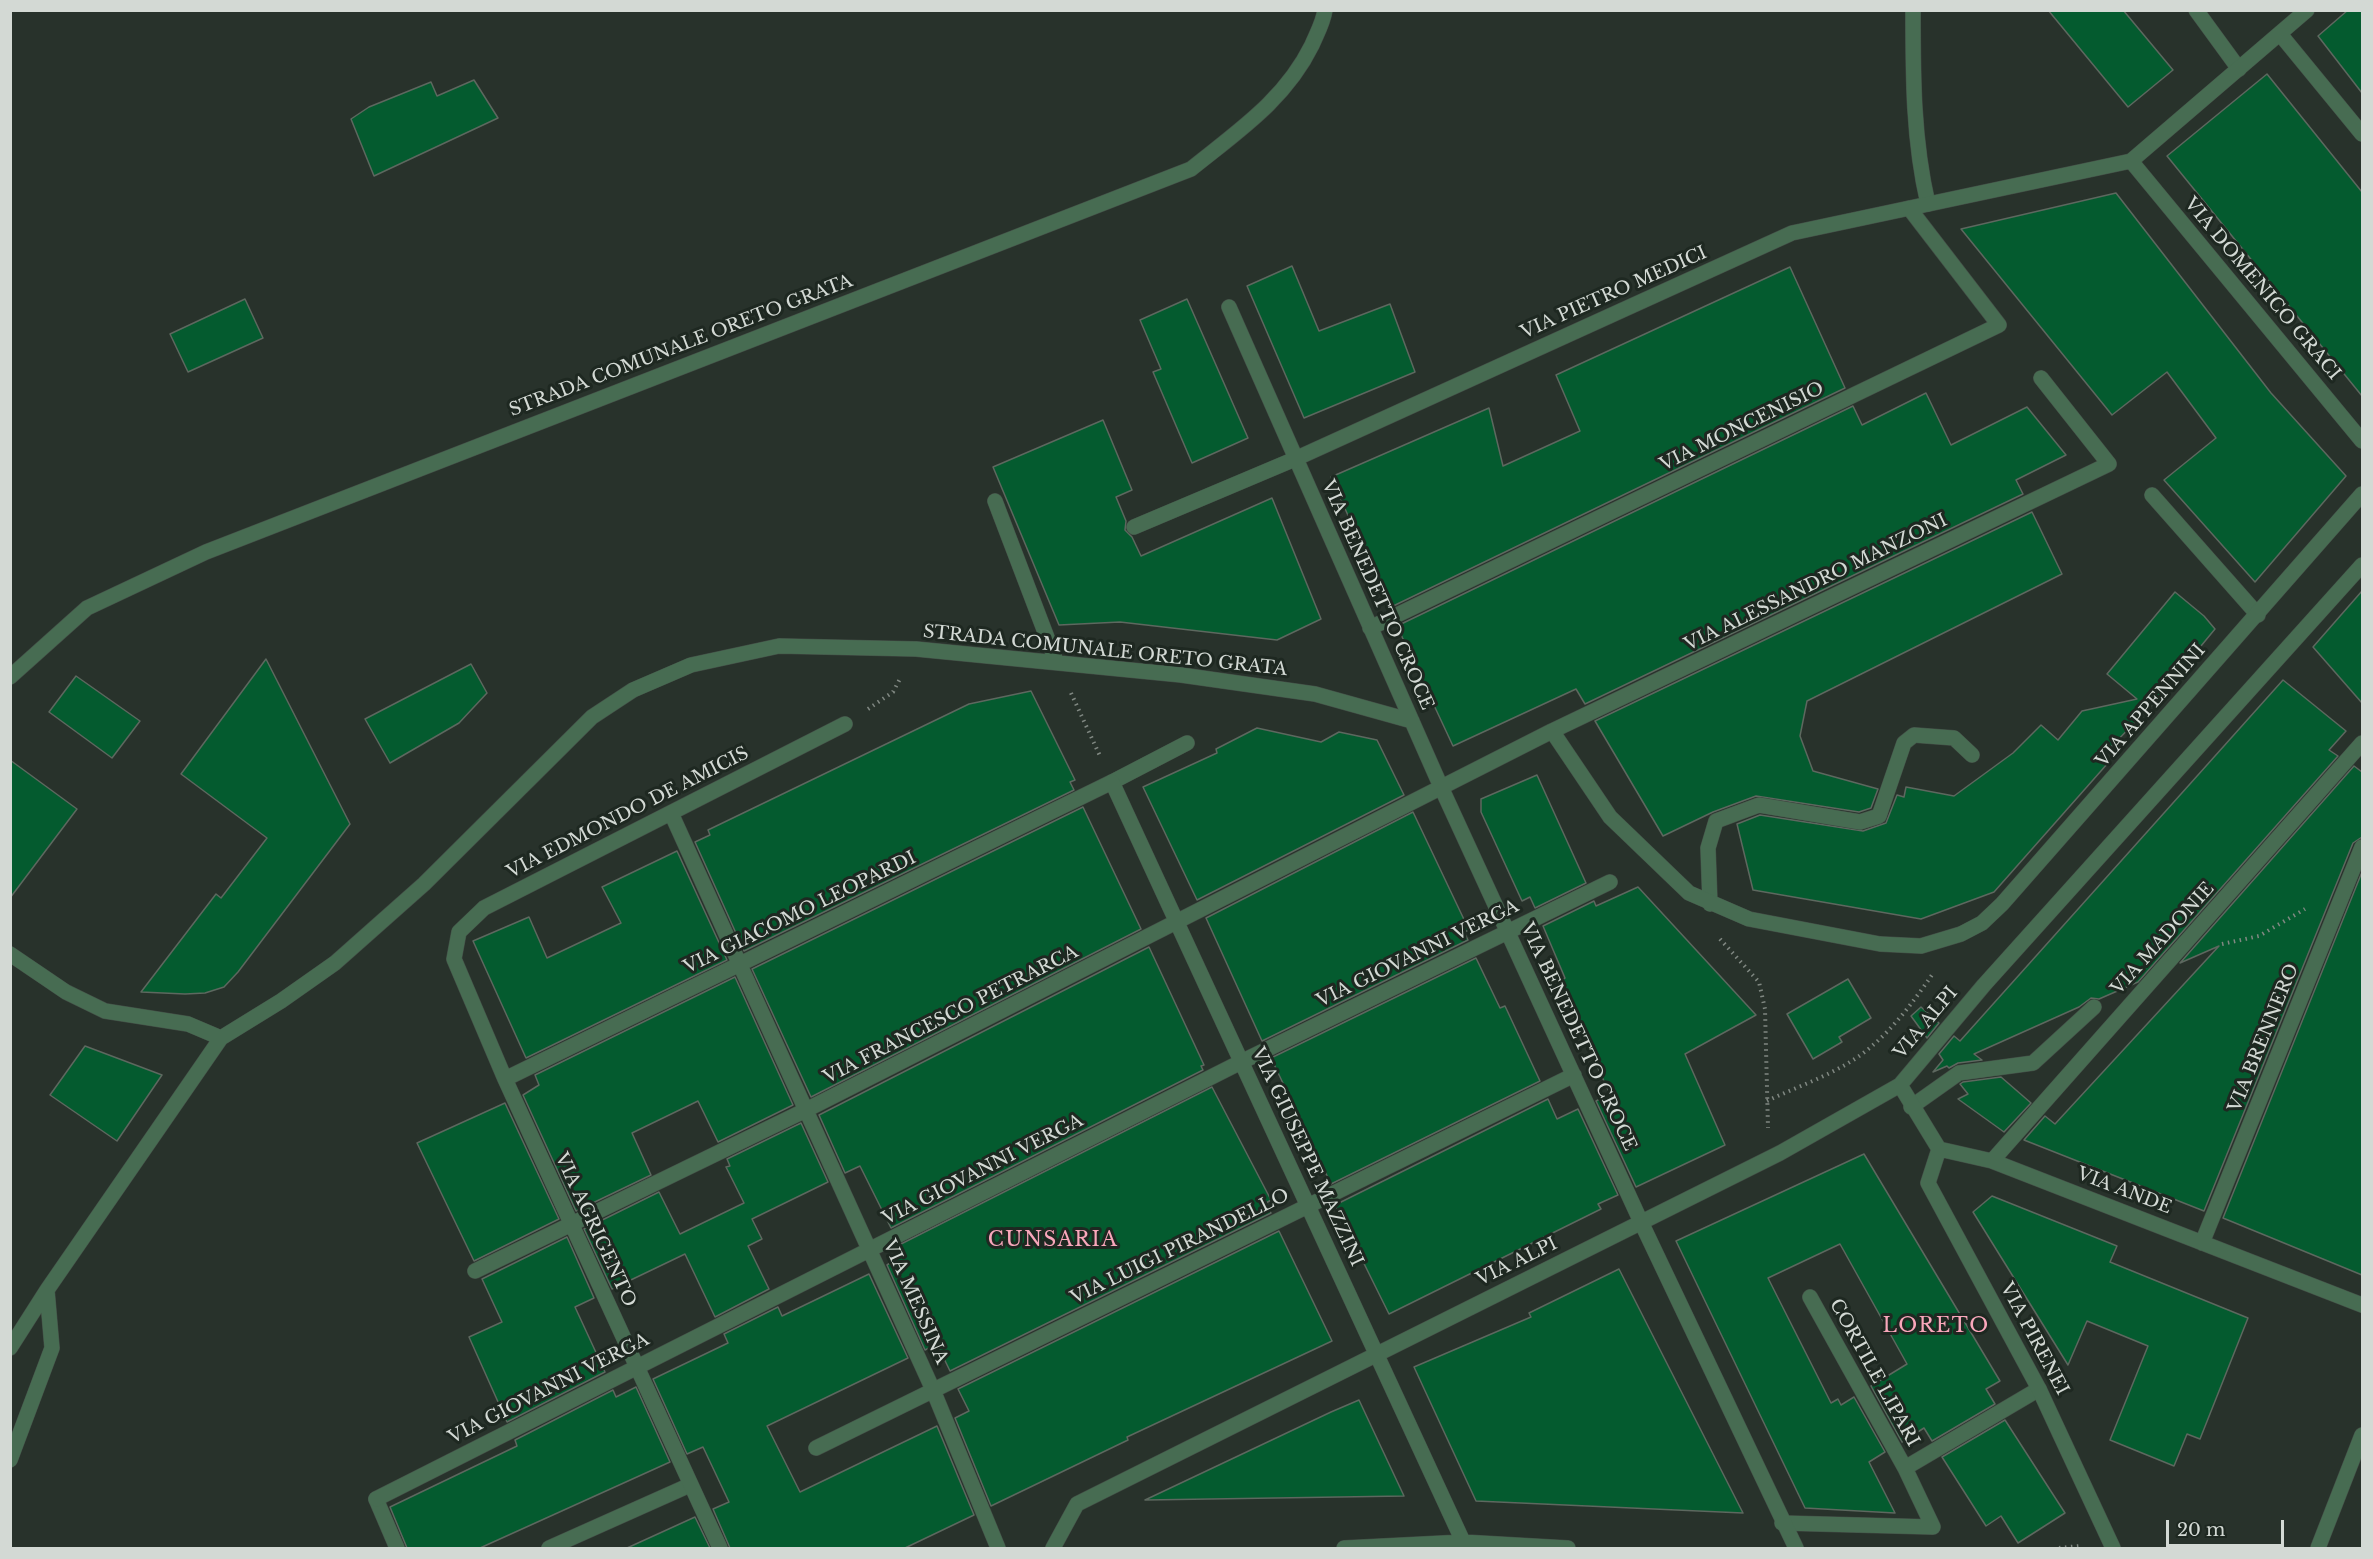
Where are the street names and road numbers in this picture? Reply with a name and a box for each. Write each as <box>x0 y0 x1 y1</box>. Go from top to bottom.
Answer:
street label: VIA DOMENICO GRACI <box>2179 193 2345 385</box>
street label: VIA PIETRO MEDICI <box>1518 242 1710 344</box>
street label: STRADA COMUNALE ORETO GRATA <box>506 270 856 422</box>
street label: VIA MONCENISIO <box>1656 378 1828 476</box>
street label: VIA BENEDETTO CROCE <box>1316 477 1438 713</box>
street label: VIA ALESSANDRO MANZONI <box>1681 510 1951 656</box>
street label: STRADA COMUNALE ORETO GRATA <box>922 621 1288 681</box>
street label: VIA APPENNINI <box>2092 640 2210 772</box>
street label: VIA EDMONDO DE AMICIS <box>504 743 752 883</box>
street label: VIA GIACOMO LEOPARDI <box>680 847 920 979</box>
street label: VIA MADONIE <box>2107 878 2219 1000</box>
street label: VIA GIOVANNI VERGA <box>1313 896 1523 1012</box>
street label: VIA BENEDETTO CROCE <box>1516 920 1640 1154</box>
street label: VIA FRANCESCO PETRARCA <box>820 941 1082 1089</box>
street label: VIA BRENNERO <box>2224 961 2304 1115</box>
street label: VIA ALPI <box>1890 983 1962 1063</box>
street label: VIA GIUSEPPE MAZZINI <box>1247 1044 1367 1270</box>
street label: VIA GIOVANNI VERGA <box>879 1110 1087 1230</box>
street label: VIA AGRIGENTO <box>550 1149 640 1311</box>
street label: VIA ANDE <box>2074 1163 2174 1219</box>
street label: VIA LUIGI PIRANDELLO <box>1067 1185 1293 1309</box>
street label: VIA ALPI <box>1473 1233 1561 1291</box>
street label: VIA MESSINA <box>878 1236 952 1368</box>
street label: VIA PIRENEI <box>1995 1279 2073 1399</box>
street label: CORTILE LIPARI <box>1824 1295 1924 1451</box>
street label: VIA GIOVANNI VERGA <box>445 1329 653 1449</box>

